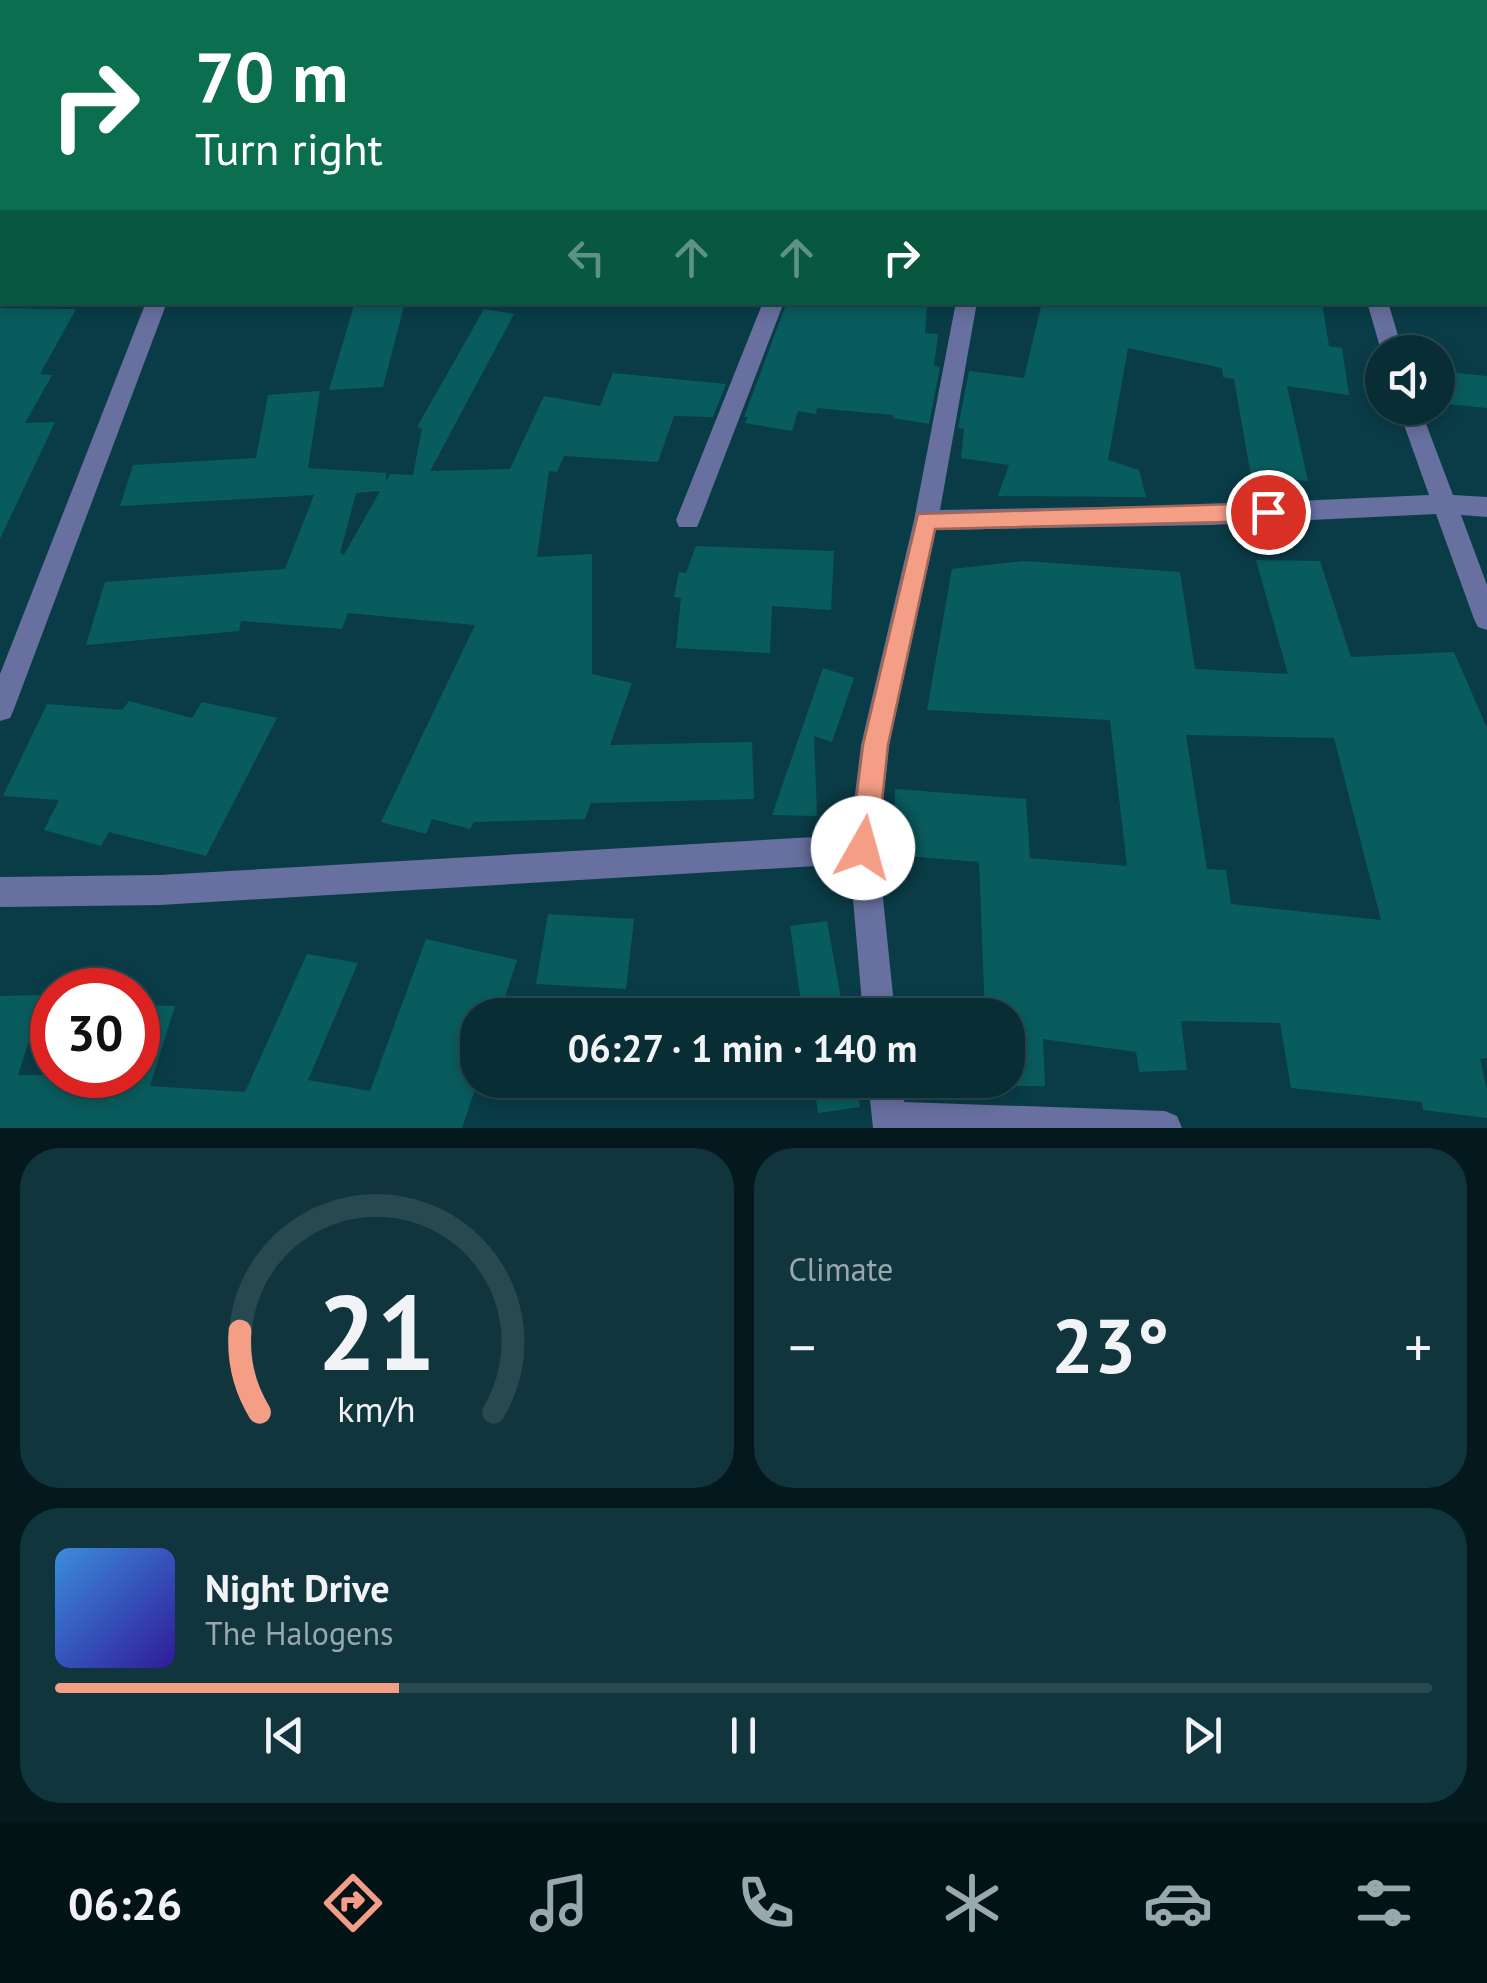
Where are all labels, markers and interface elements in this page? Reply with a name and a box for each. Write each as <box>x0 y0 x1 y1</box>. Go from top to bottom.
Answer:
text: 70 m <box>195 31 348 121</box>
icon: right <box>30 40 160 170</box>
text: Turn right <box>195 119 383 177</box>
icon: left <box>559 230 614 285</box>
icon: ahead <box>664 230 719 285</box>
icon: ahead <box>769 230 824 285</box>
icon: right <box>874 230 929 285</box>
map controls <box>1365 335 1455 425</box>
button: sound <box>1365 335 1455 425</box>
pin <box>1226 470 1311 555</box>
icon: arrive <box>1241 485 1296 540</box>
position arrow <box>811 796 915 900</box>
speed limit sign: 30 <box>30 968 160 1098</box>
text: 06:27 · 1 min · 140 m <box>568 1023 917 1072</box>
text: Climate <box>789 1248 893 1290</box>
text: 21 <box>318 1264 436 1399</box>
text: 23° <box>1051 1297 1169 1394</box>
text: − <box>789 1311 816 1382</box>
text: + <box>1404 1311 1432 1382</box>
text: km/h <box>338 1386 416 1432</box>
text: Night Drive <box>205 1563 389 1612</box>
text: The Halogens <box>205 1612 393 1654</box>
icon: previous <box>257 1708 312 1763</box>
icon: pause <box>716 1708 771 1763</box>
icon: next <box>1175 1708 1230 1763</box>
icon: directions <box>318 1868 388 1938</box>
icon: music <box>524 1868 594 1938</box>
icon: phone <box>731 1868 801 1938</box>
icon: climate <box>937 1868 1007 1938</box>
icon: car <box>1143 1868 1213 1938</box>
icon: filters <box>1349 1868 1419 1938</box>
text: 06:26 <box>68 1874 182 1932</box>

